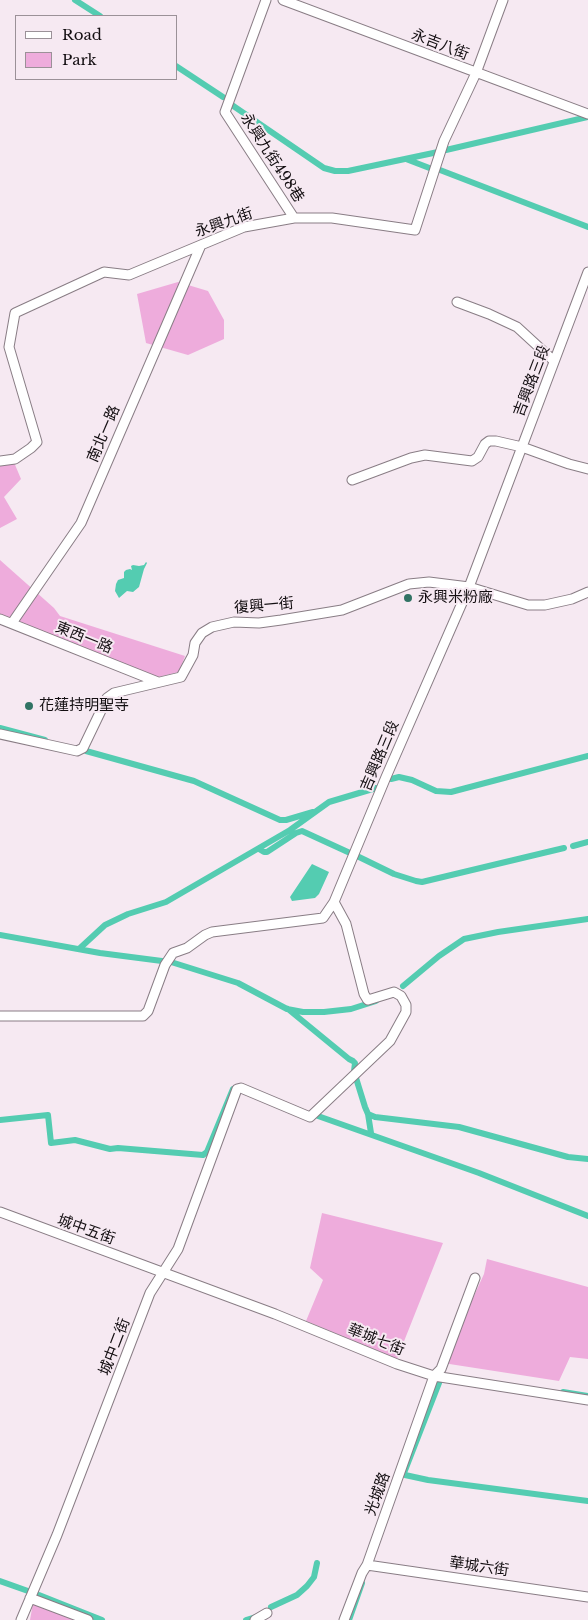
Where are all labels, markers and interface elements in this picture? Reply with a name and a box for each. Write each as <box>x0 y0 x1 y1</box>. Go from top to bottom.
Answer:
legend <box>15 15 178 80</box>
text: Road <box>62 25 102 44</box>
street label: 永吉八街 <box>409 26 471 64</box>
text: Park <box>62 50 97 69</box>
street label: 永興九街498巷 <box>237 110 307 206</box>
street label: 永興九街 <box>193 205 255 241</box>
street label: 吉興路三段 <box>510 343 554 419</box>
street label: 南北一路 <box>84 403 124 465</box>
place label: 永興米粉廠 <box>418 589 493 607</box>
marker: 永興米粉廠 <box>402 592 414 604</box>
street label: 復興一街 <box>233 594 295 618</box>
street label: 東西一路 <box>53 618 115 658</box>
place label: 花蓮持明聖寺 <box>39 697 129 715</box>
marker: 花蓮持明聖寺 <box>23 700 35 712</box>
street label: 吉興路三段 <box>357 718 403 794</box>
street label: 城中五街 <box>55 1211 117 1249</box>
street label: 城中二街 <box>96 1316 134 1378</box>
street label: 華城七街 <box>345 1320 407 1360</box>
street label: 光城路 <box>362 1470 394 1518</box>
street label: 華城六街 <box>448 1554 510 1580</box>

